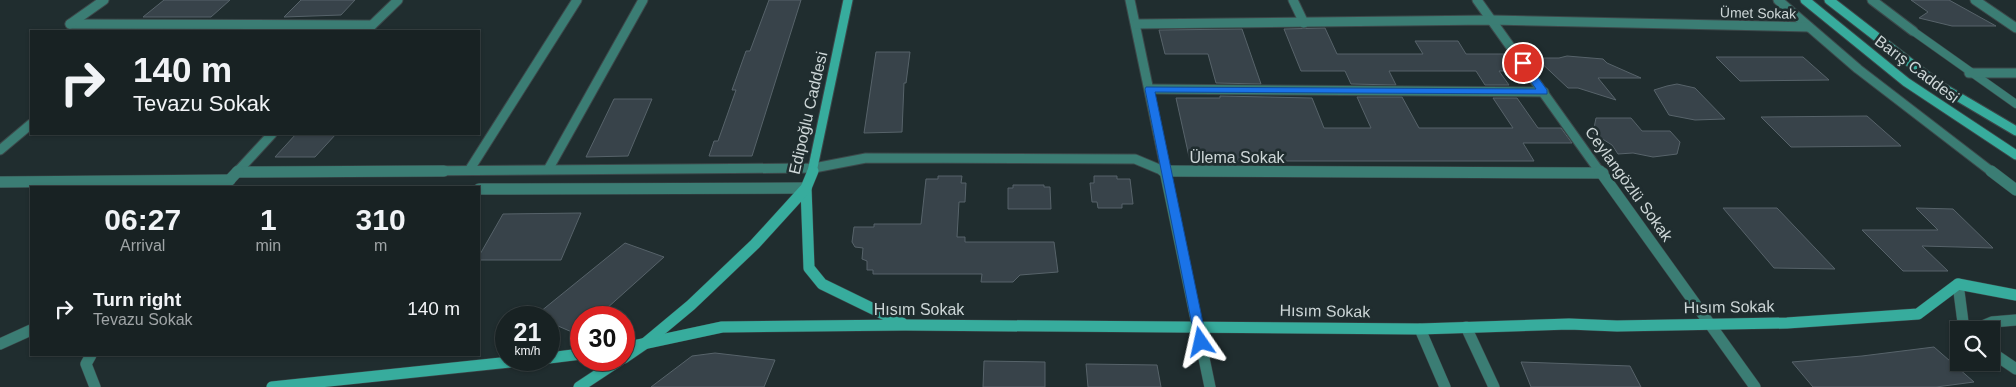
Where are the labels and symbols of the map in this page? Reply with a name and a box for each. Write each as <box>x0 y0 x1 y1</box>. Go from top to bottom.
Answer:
street label: Ümet Sokak <box>1720 3 1797 22</box>
street label: Barış Caddesi <box>1872 32 1962 106</box>
pin <box>1502 42 1544 84</box>
street label: Edipoğlu Caddesi <box>786 50 830 176</box>
street label: Ceylangözlü Sokak <box>1582 124 1677 245</box>
street label: Ülema Sokak <box>1189 149 1286 166</box>
street label: Hısım Sokak <box>1684 298 1775 316</box>
street label: Hısım Sokak <box>874 301 965 318</box>
street label: Hısım Sokak <box>1280 302 1371 320</box>
speed limit sign: 30 <box>570 306 635 371</box>
position arrow <box>1174 315 1226 367</box>

